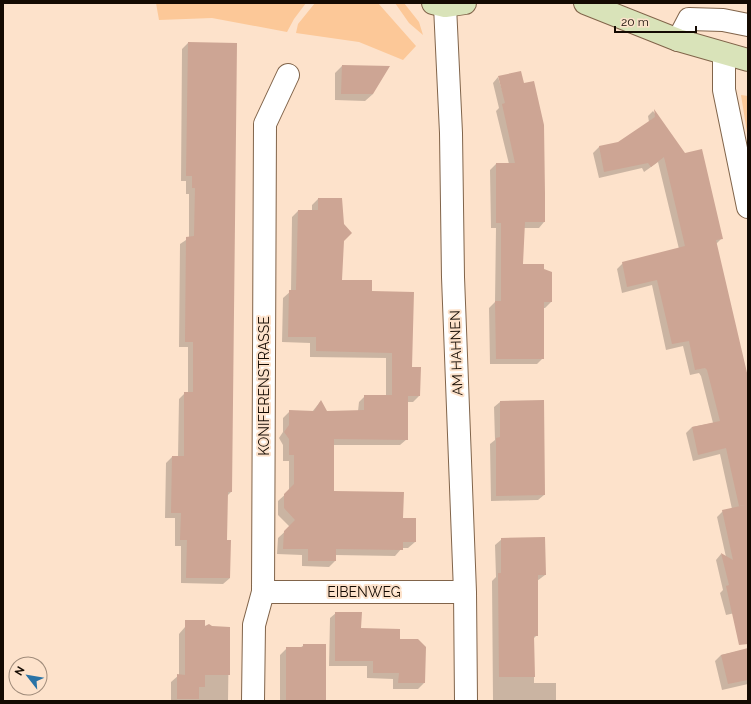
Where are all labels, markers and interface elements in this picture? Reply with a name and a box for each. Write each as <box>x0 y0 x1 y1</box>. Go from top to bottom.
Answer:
scale bar <box>615 8 696 34</box>
text: 20 m <box>621 15 649 29</box>
street label: AM HAHNEN <box>447 310 465 396</box>
street label: KONIFERENSTRASSE <box>256 316 272 456</box>
street label: EIBENWEG <box>327 584 401 600</box>
north arrow <box>8 656 48 696</box>
text: N <box>12 664 28 678</box>

